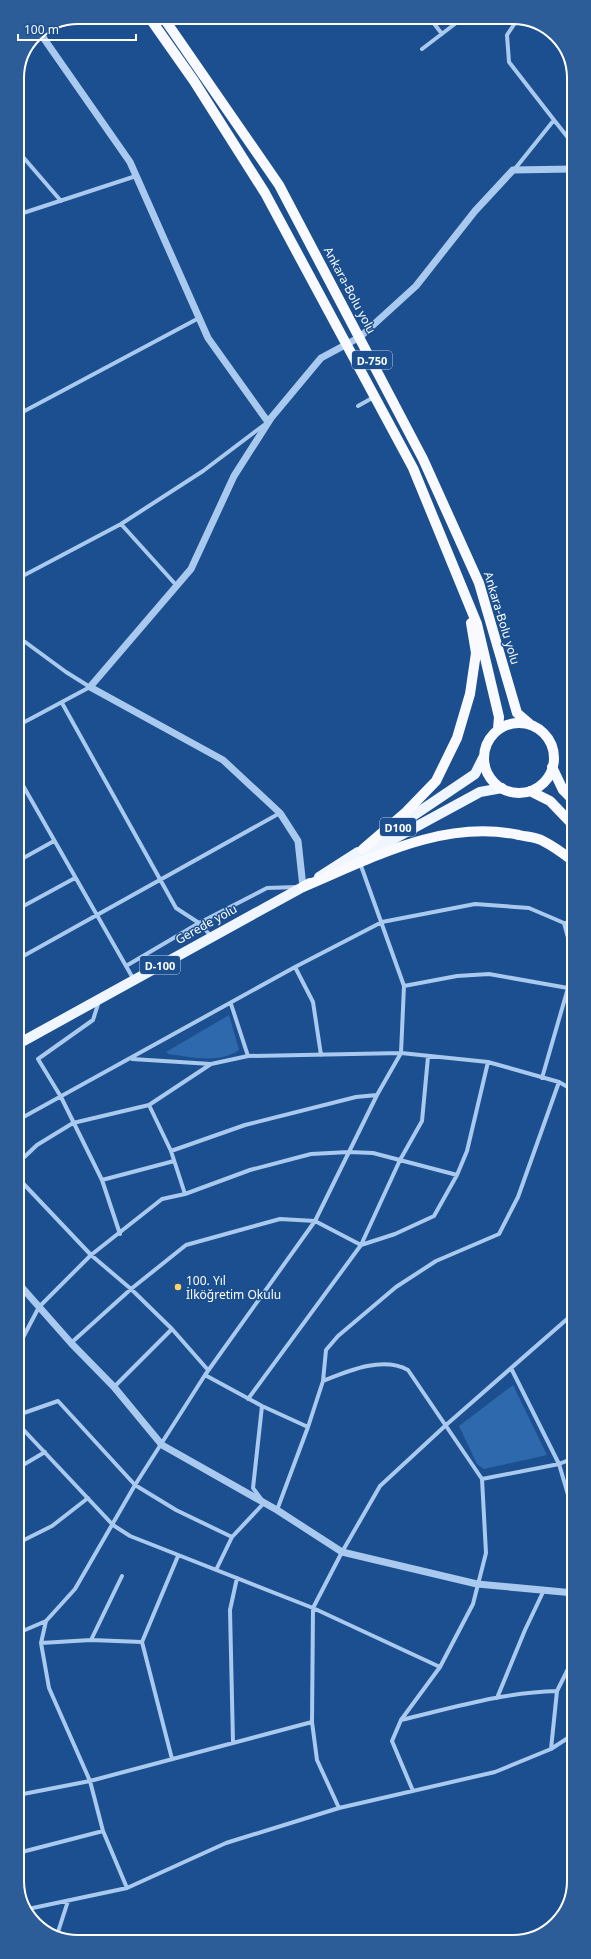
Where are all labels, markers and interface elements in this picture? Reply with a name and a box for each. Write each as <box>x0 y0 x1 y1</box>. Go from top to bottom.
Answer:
scale bar <box>18 16 136 42</box>
text: 100 m <box>24 21 59 38</box>
street label: Ankara-Bolu yolu <box>320 244 380 336</box>
road number: D-750 <box>352 351 392 369</box>
street label: Ankara-Bolu yolu <box>480 570 524 666</box>
road number: D100 <box>380 818 416 836</box>
street label: Gerede yolu <box>172 900 240 948</box>
road number: D-100 <box>140 956 180 974</box>
place label: 100. Yıl İlköğretim Okulu <box>186 1272 281 1303</box>
marker: 100. Yıl İlköğretim Okulu <box>173 1282 183 1292</box>

